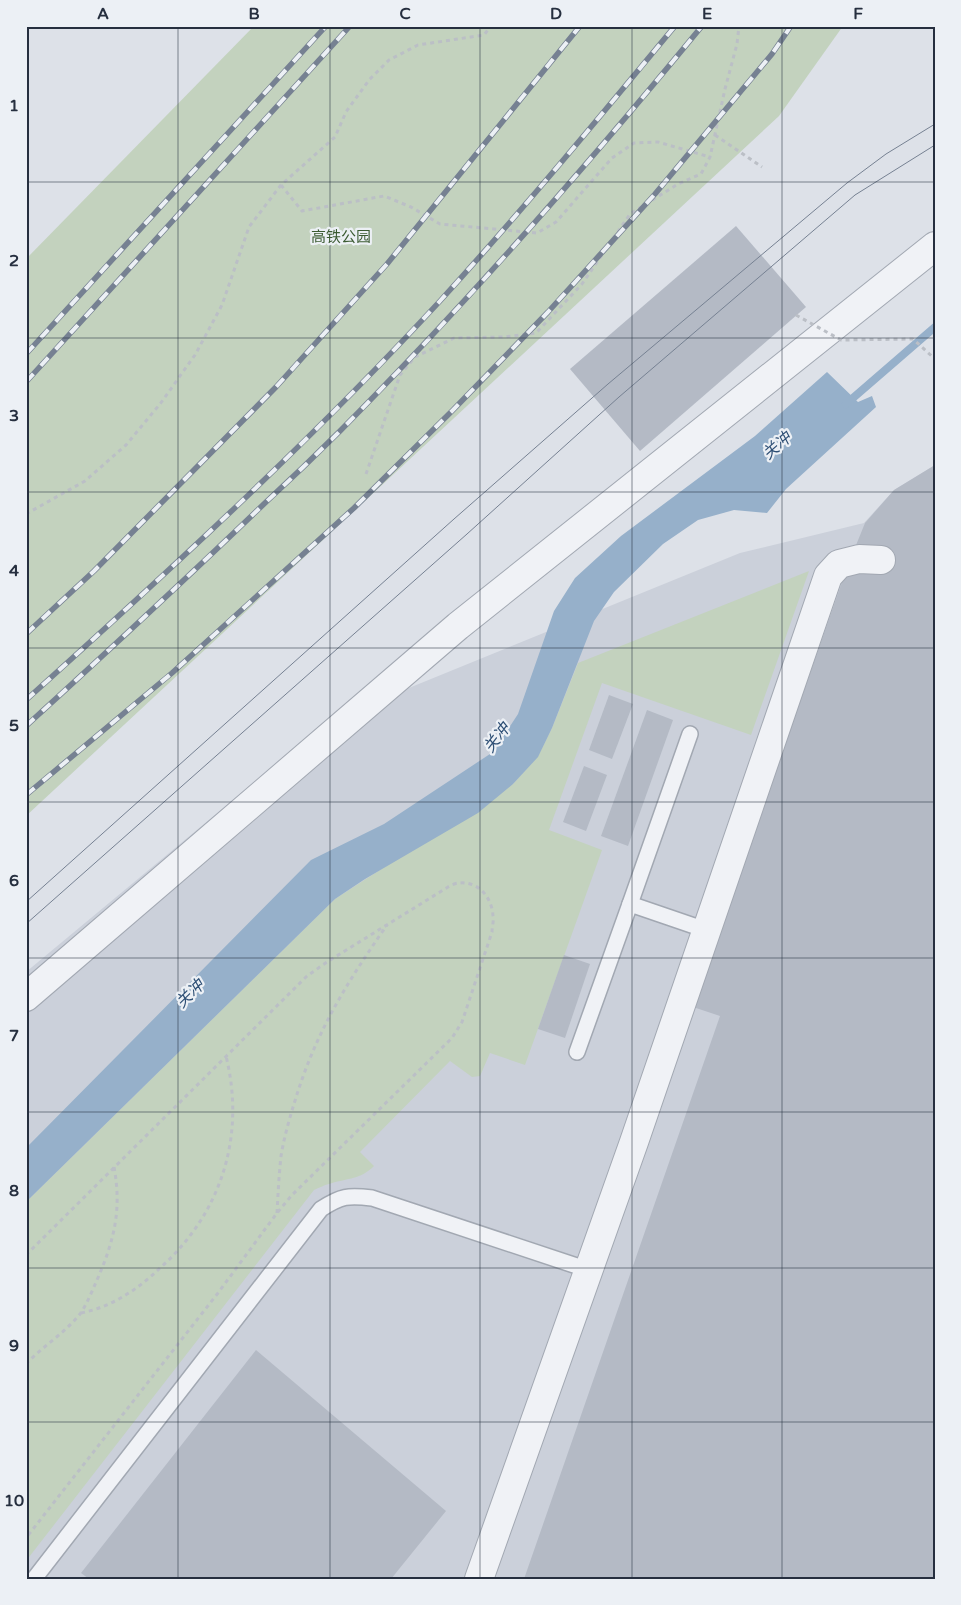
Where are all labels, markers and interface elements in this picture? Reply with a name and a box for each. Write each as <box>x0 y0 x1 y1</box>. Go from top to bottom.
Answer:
text: A <box>97 4 109 24</box>
text: B <box>248 4 260 24</box>
text: C <box>399 4 411 24</box>
text: D <box>550 4 562 24</box>
text: E <box>702 4 712 24</box>
text: F <box>853 4 863 24</box>
text: 1 <box>9 96 19 116</box>
park label: 高铁公园 <box>311 228 371 246</box>
text: 2 <box>9 251 19 271</box>
text: 3 <box>9 406 19 426</box>
water label: 关冲 <box>758 427 797 464</box>
text: 4 <box>9 561 19 581</box>
text: 5 <box>9 716 19 736</box>
water label: 关冲 <box>479 718 516 757</box>
text: 6 <box>9 871 19 891</box>
water label: 关冲 <box>172 974 210 1012</box>
text: 7 <box>9 1026 19 1046</box>
text: 8 <box>9 1181 19 1201</box>
text: 9 <box>9 1336 19 1356</box>
text: 10 <box>4 1491 24 1511</box>

